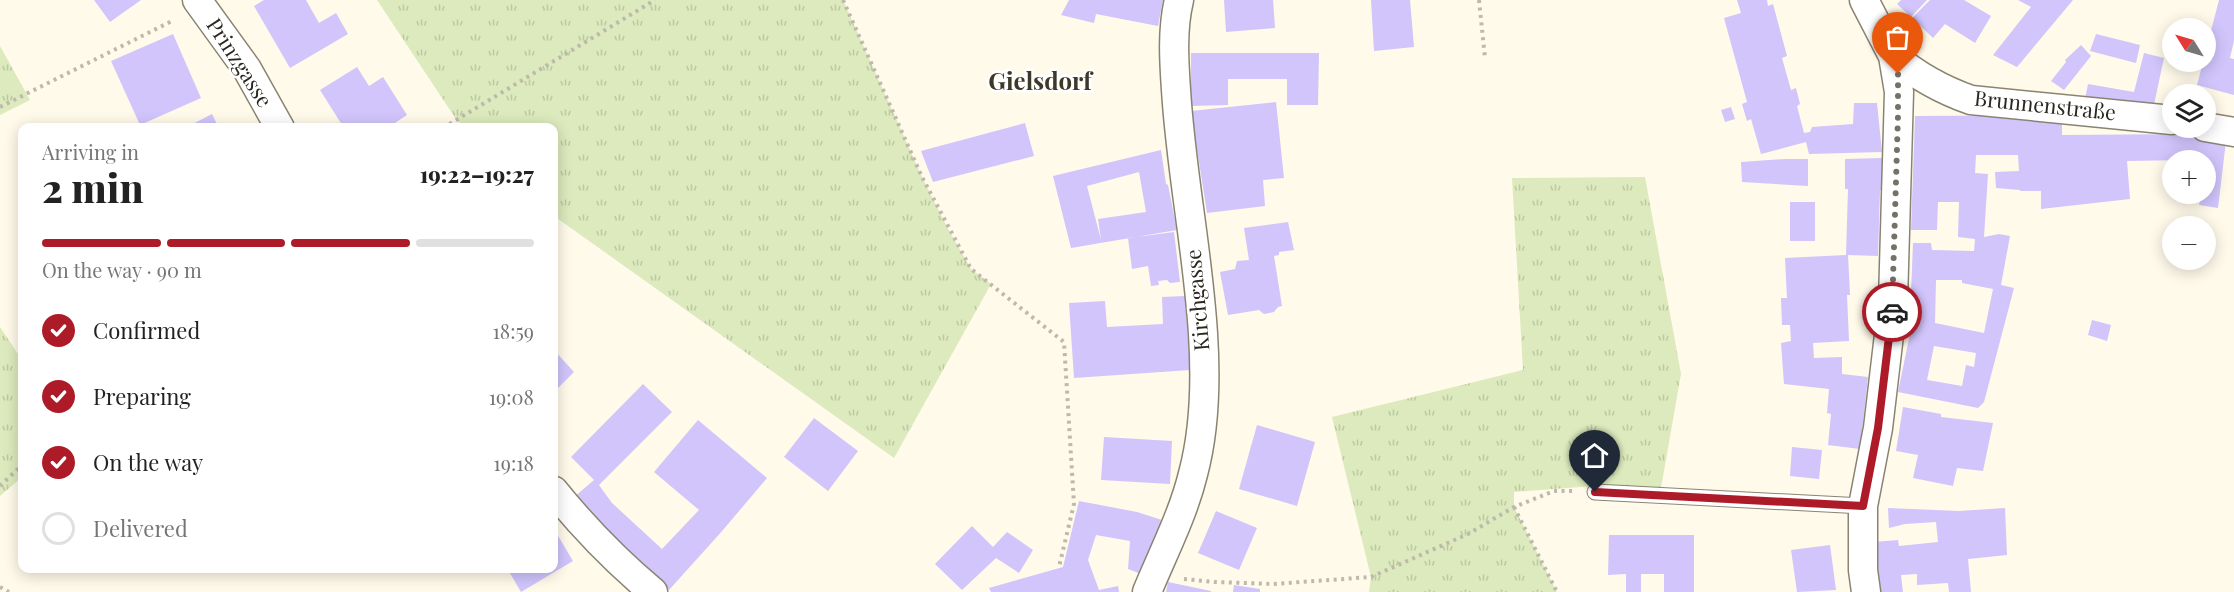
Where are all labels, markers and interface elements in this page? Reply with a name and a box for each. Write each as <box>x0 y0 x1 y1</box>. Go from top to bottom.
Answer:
street label: Prinzgasse <box>201 12 280 112</box>
pin <box>1872 12 1923 74</box>
north arrow <box>2162 18 2216 72</box>
map controls <box>2162 18 2216 270</box>
icon: bag <box>1881 21 1914 54</box>
district label: Gielsdorf <box>988 64 1094 96</box>
street label: Brunnenstraße <box>1973 83 2117 125</box>
button: layers <box>2162 84 2216 138</box>
text: Arriving in <box>42 138 139 165</box>
button: + <box>2162 150 2216 204</box>
text: 19:22–19:27 <box>420 159 534 189</box>
text: 2 min <box>42 161 144 213</box>
button: − <box>2162 216 2216 270</box>
street label: Kirchgasse <box>1178 248 1214 352</box>
text: On the way · 90 m <box>42 256 202 283</box>
courier <box>1862 282 1922 342</box>
icon: car <box>1876 296 1909 329</box>
icon: check <box>42 314 75 347</box>
text: Confirmed <box>93 315 200 345</box>
text: 18:59 <box>492 317 534 344</box>
icon: check <box>42 380 75 413</box>
text: Preparing <box>93 381 191 411</box>
text: 19:08 <box>489 383 534 410</box>
pin <box>1569 430 1620 492</box>
icon: home <box>1578 439 1611 472</box>
icon: check <box>42 446 75 479</box>
text: On the way <box>93 447 203 477</box>
text: 19:18 <box>493 449 534 476</box>
text: Delivered <box>93 513 188 543</box>

